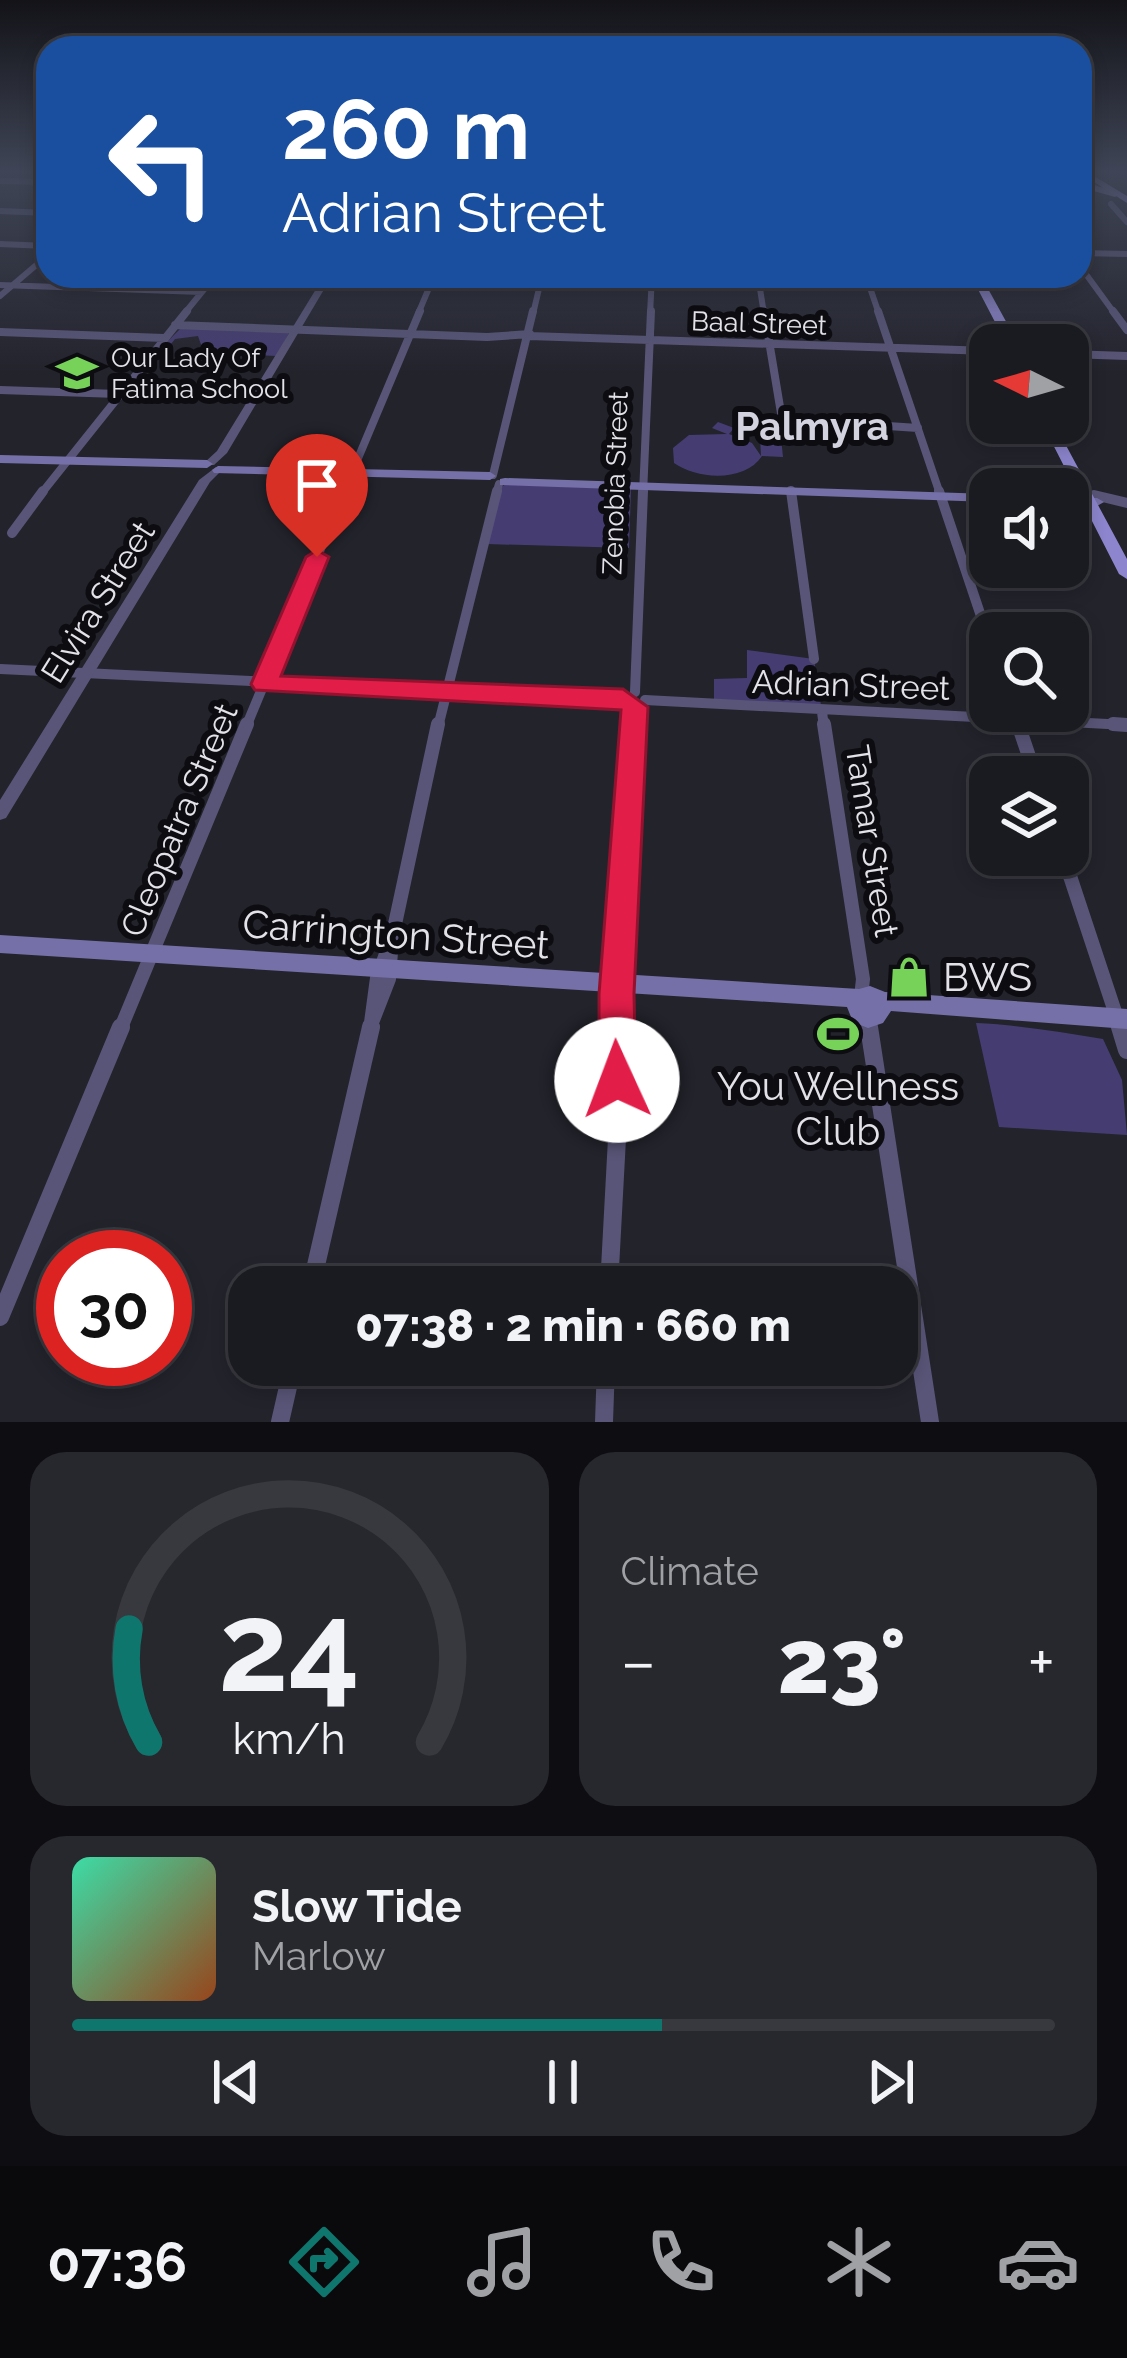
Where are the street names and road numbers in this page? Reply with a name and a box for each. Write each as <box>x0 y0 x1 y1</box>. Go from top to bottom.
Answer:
street label: Baal Street <box>691 305 827 341</box>
street label: Zenobia Street <box>596 391 634 575</box>
street label: Elvira Street <box>33 514 163 690</box>
street label: Adrian Street <box>751 662 951 708</box>
street label: Cleopatra Street <box>112 698 246 942</box>
street label: Tamar Street <box>838 742 906 940</box>
street label: Carrington Street <box>241 900 551 968</box>

